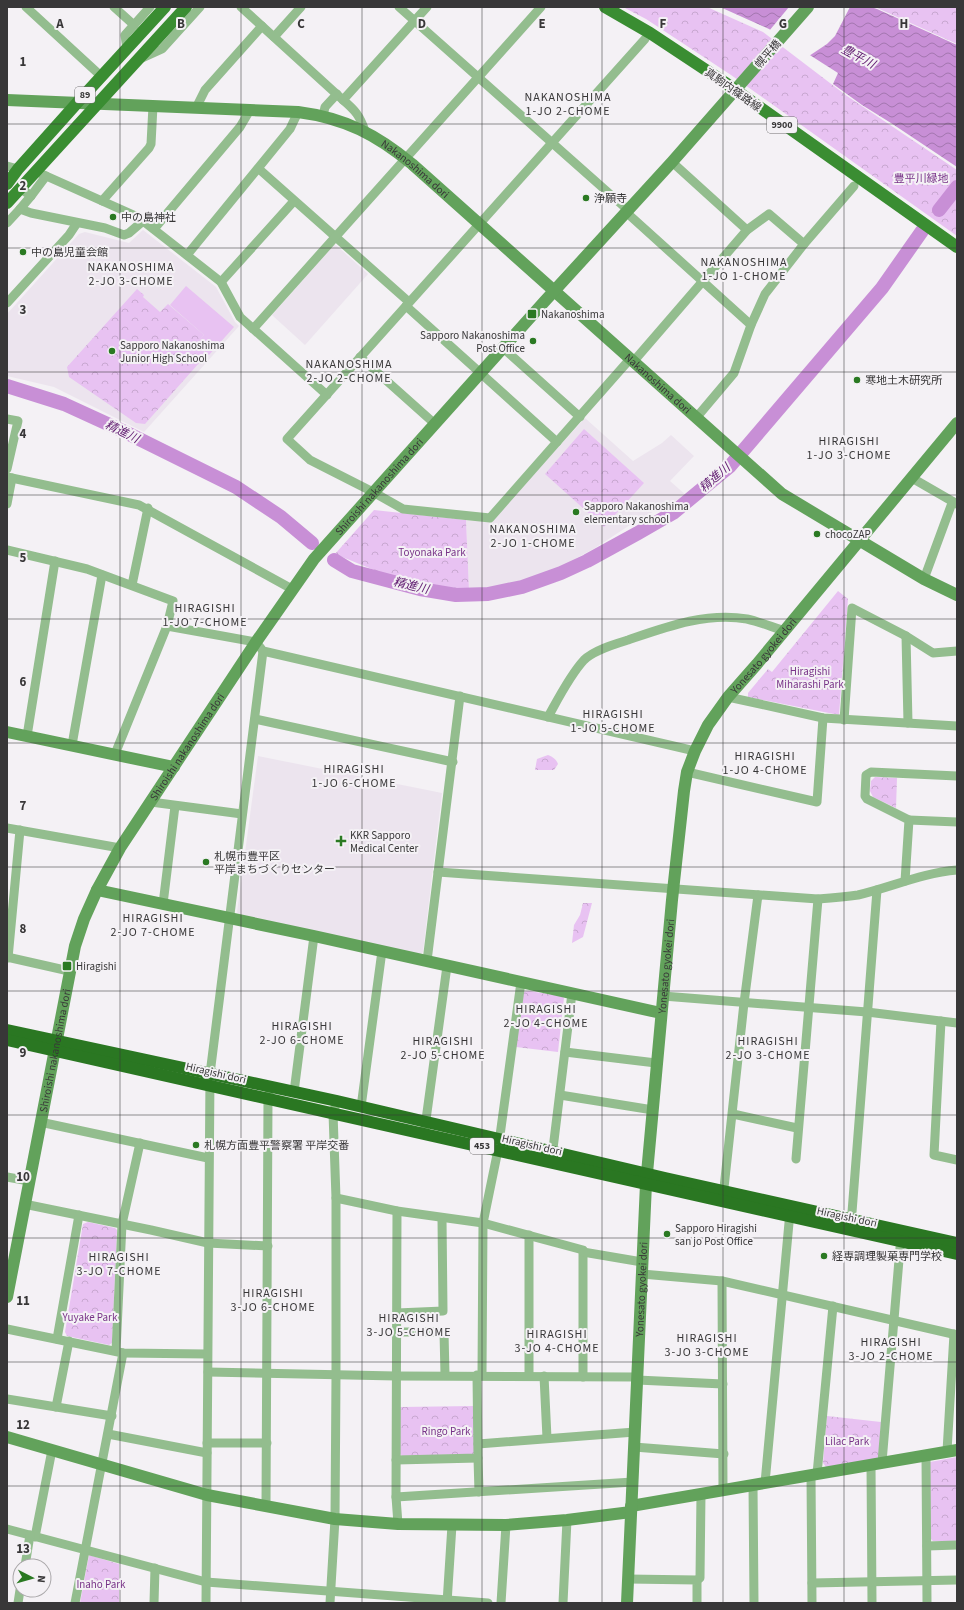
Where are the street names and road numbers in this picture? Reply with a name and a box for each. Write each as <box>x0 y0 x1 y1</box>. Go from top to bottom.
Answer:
street label: 幌平橋 <box>752 37 784 71</box>
street label: 真駒内篠路線 <box>702 65 764 115</box>
road number: 89 <box>75 87 95 103</box>
road number: 9900 <box>767 117 797 133</box>
street label: Nakanoshima dori <box>378 136 453 201</box>
street label: Nakanoshima dori <box>621 350 694 417</box>
street label: Shiroishi nakanoshima dori <box>331 435 426 538</box>
street label: Yonesato gyokei dori <box>726 614 800 697</box>
street label: Shiroishi nakanoshima dori <box>146 690 228 803</box>
street label: Yonesato gyokei dori <box>654 918 678 1015</box>
street label: Shiroishi nakanoshima dori <box>35 987 74 1114</box>
street label: Hiragishi dori <box>184 1059 248 1087</box>
street label: Hiragishi dori <box>500 1131 564 1159</box>
road number: 453 <box>470 1138 494 1154</box>
street label: Hiragishi dori <box>815 1203 879 1231</box>
street label: Yonesato gyokei dori <box>632 1241 651 1338</box>

